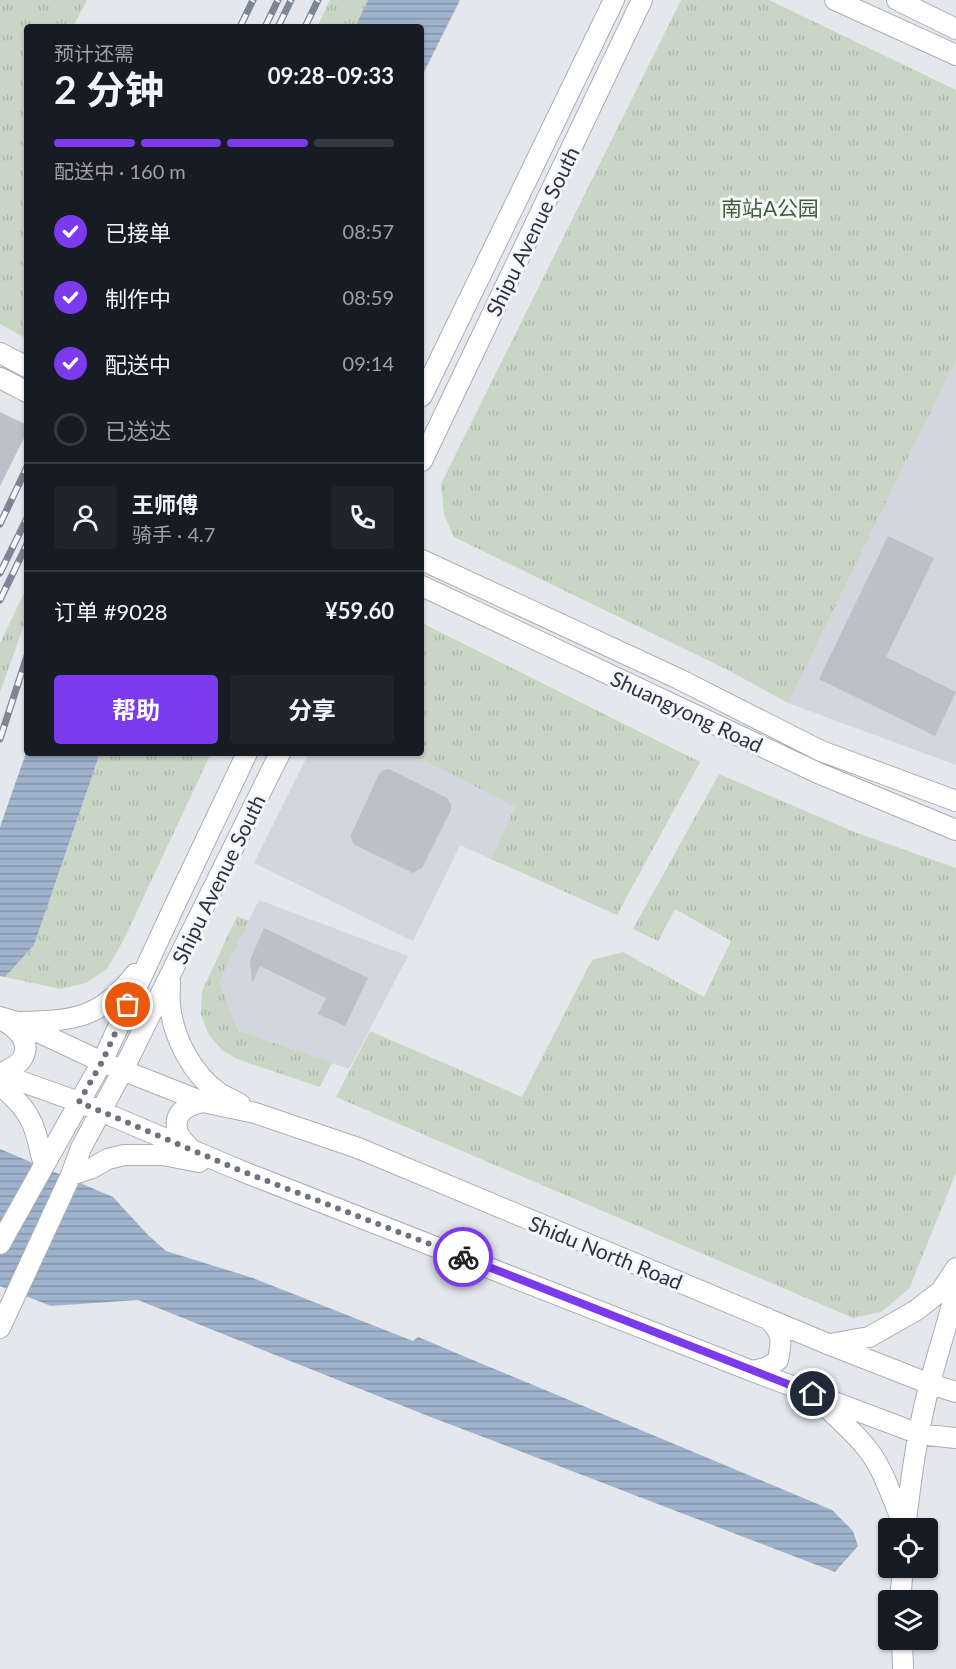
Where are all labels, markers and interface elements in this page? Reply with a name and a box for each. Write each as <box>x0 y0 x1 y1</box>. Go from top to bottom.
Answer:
text: 预计还需 <box>54 41 134 65</box>
text: 09:28–09:33 <box>268 62 394 89</box>
text: 2 分钟 <box>54 66 164 112</box>
street label: Shipu Avenue South <box>480 142 584 320</box>
text: 配送中 · 160 m <box>54 159 186 183</box>
park label: 南站A公园 <box>721 195 819 220</box>
icon: check <box>54 215 87 248</box>
text: 已接单 <box>105 219 171 246</box>
text: 08:57 <box>343 219 394 243</box>
icon: check <box>54 281 87 314</box>
text: 制作中 <box>105 285 171 312</box>
text: 08:59 <box>343 285 394 309</box>
icon: check <box>54 347 87 380</box>
text: 配送中 <box>105 351 171 378</box>
text: 09:14 <box>343 351 394 375</box>
text: 已送达 <box>105 417 171 444</box>
button: person <box>54 486 117 549</box>
button: phone <box>331 486 394 549</box>
text: 王师傅 <box>132 491 198 518</box>
text: 骑手 · 4.7 <box>132 522 215 546</box>
text: ¥59.60 <box>325 597 394 624</box>
text: 订单 #9028 <box>54 598 167 625</box>
street label: Shuangyong Road <box>607 665 767 757</box>
button: 帮助 <box>54 675 218 744</box>
button: 分享 <box>230 675 394 744</box>
street label: Shipu Avenue South <box>166 790 270 968</box>
pin <box>102 979 153 1030</box>
icon: bag <box>111 988 144 1021</box>
street label: Shidu North Road <box>526 1210 686 1294</box>
courier <box>433 1227 493 1287</box>
icon: bike <box>447 1241 480 1274</box>
pin <box>787 1368 838 1419</box>
icon: home <box>796 1377 829 1410</box>
map controls <box>878 1518 938 1650</box>
button: locate <box>878 1518 938 1578</box>
button: layers <box>878 1590 938 1650</box>

